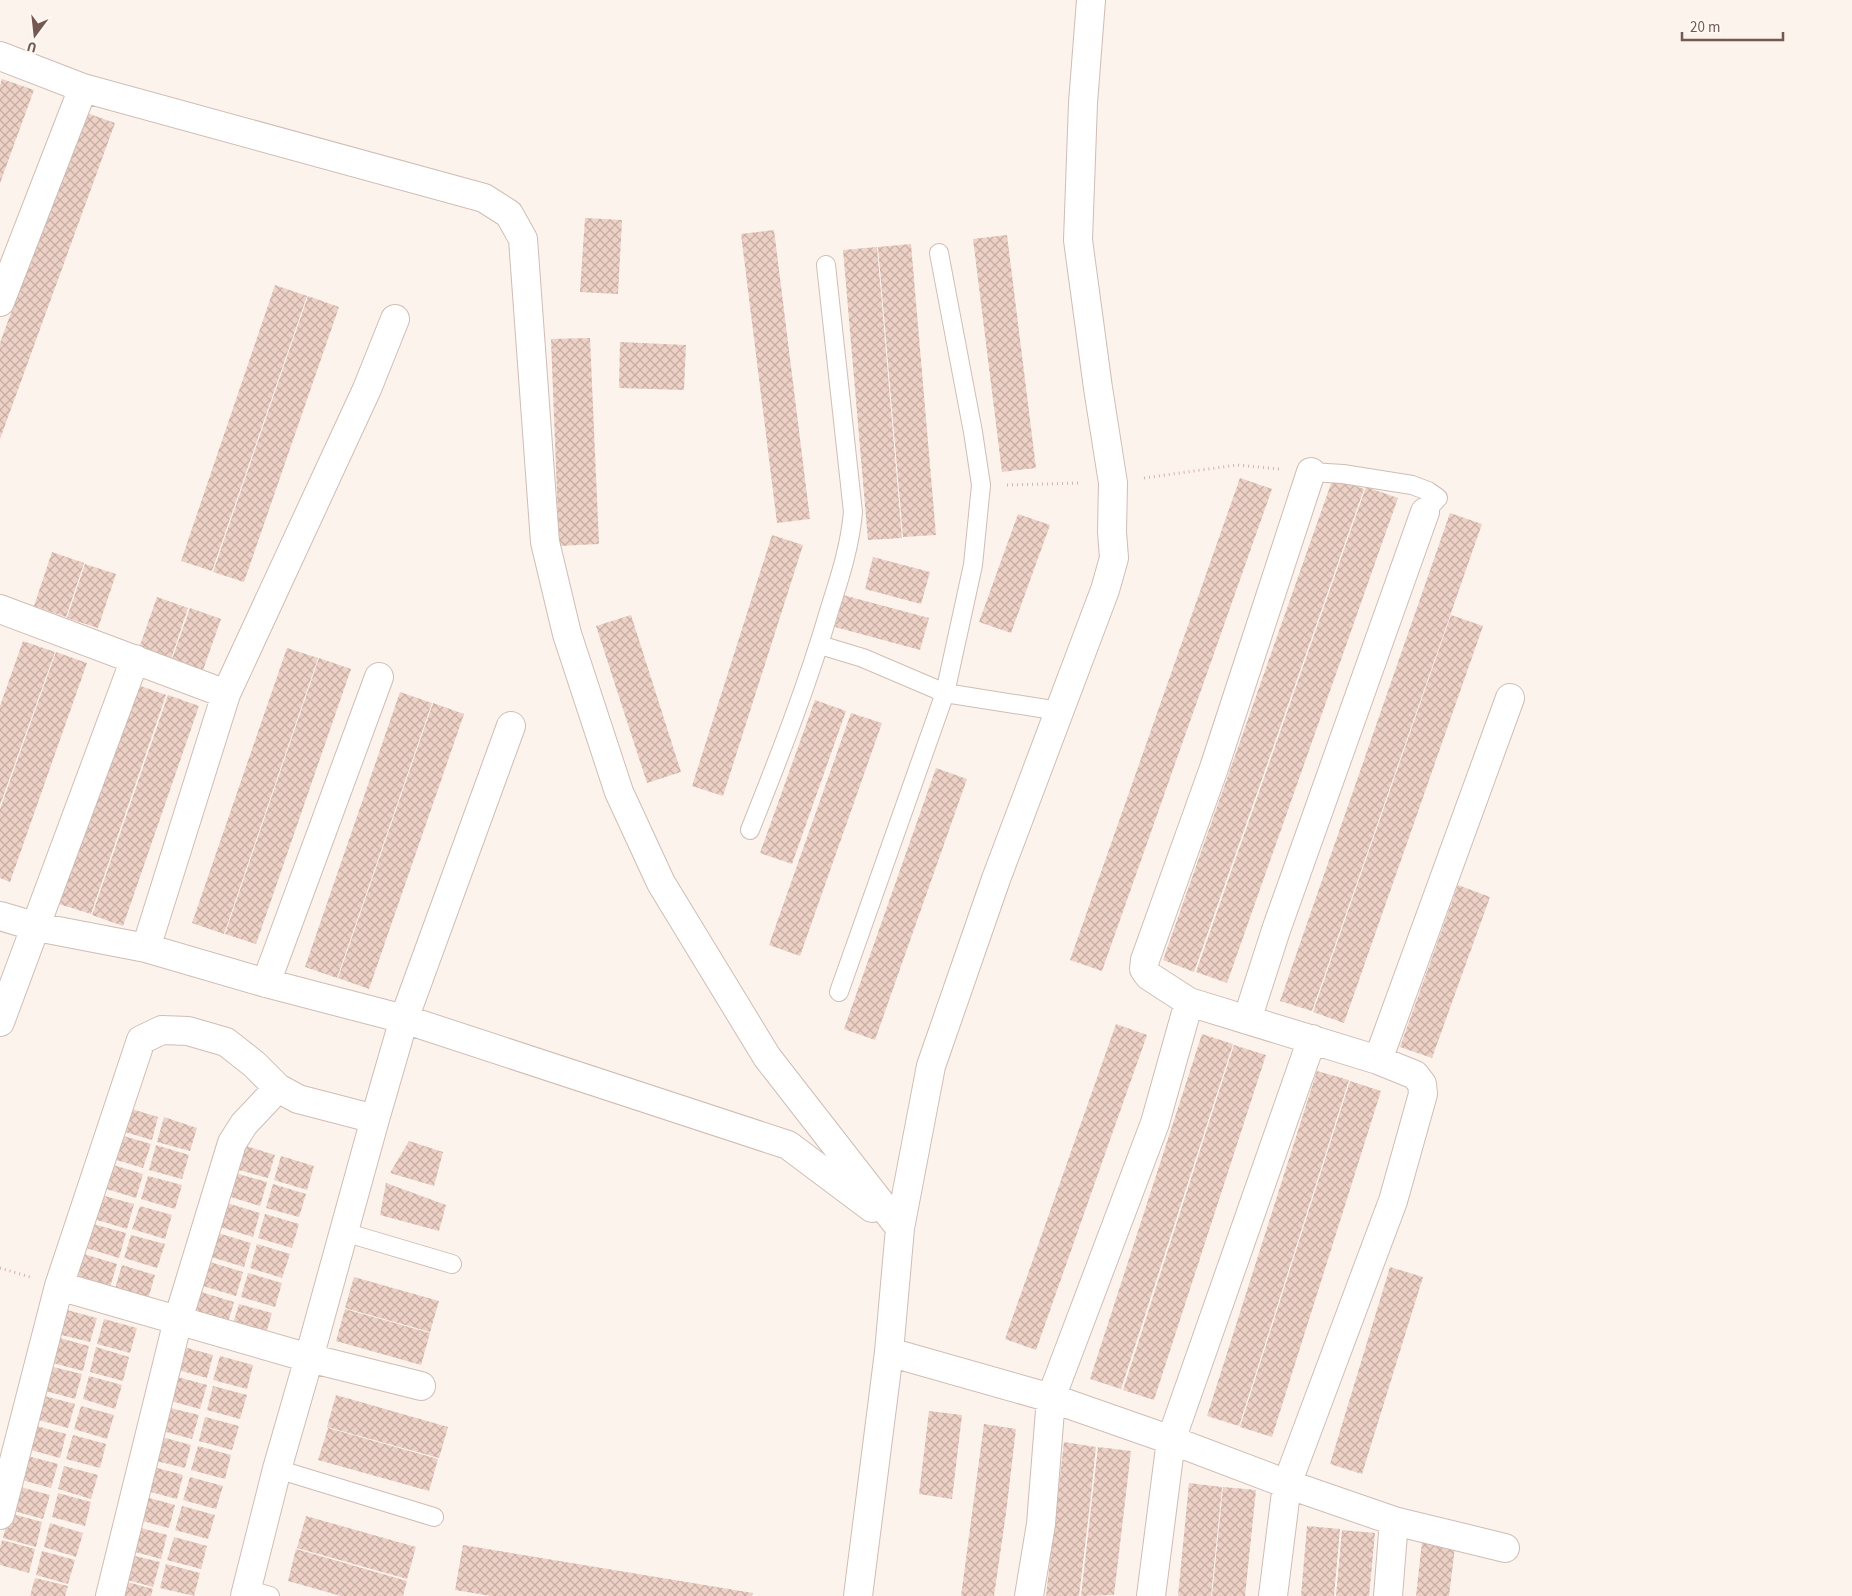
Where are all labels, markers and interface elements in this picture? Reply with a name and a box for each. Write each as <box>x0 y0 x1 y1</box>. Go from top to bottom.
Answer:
north arrow <box>10 10 60 60</box>
scale bar <box>1682 10 1783 42</box>
text: 20 m <box>1690 17 1720 38</box>
text: U <box>25 36 39 57</box>

